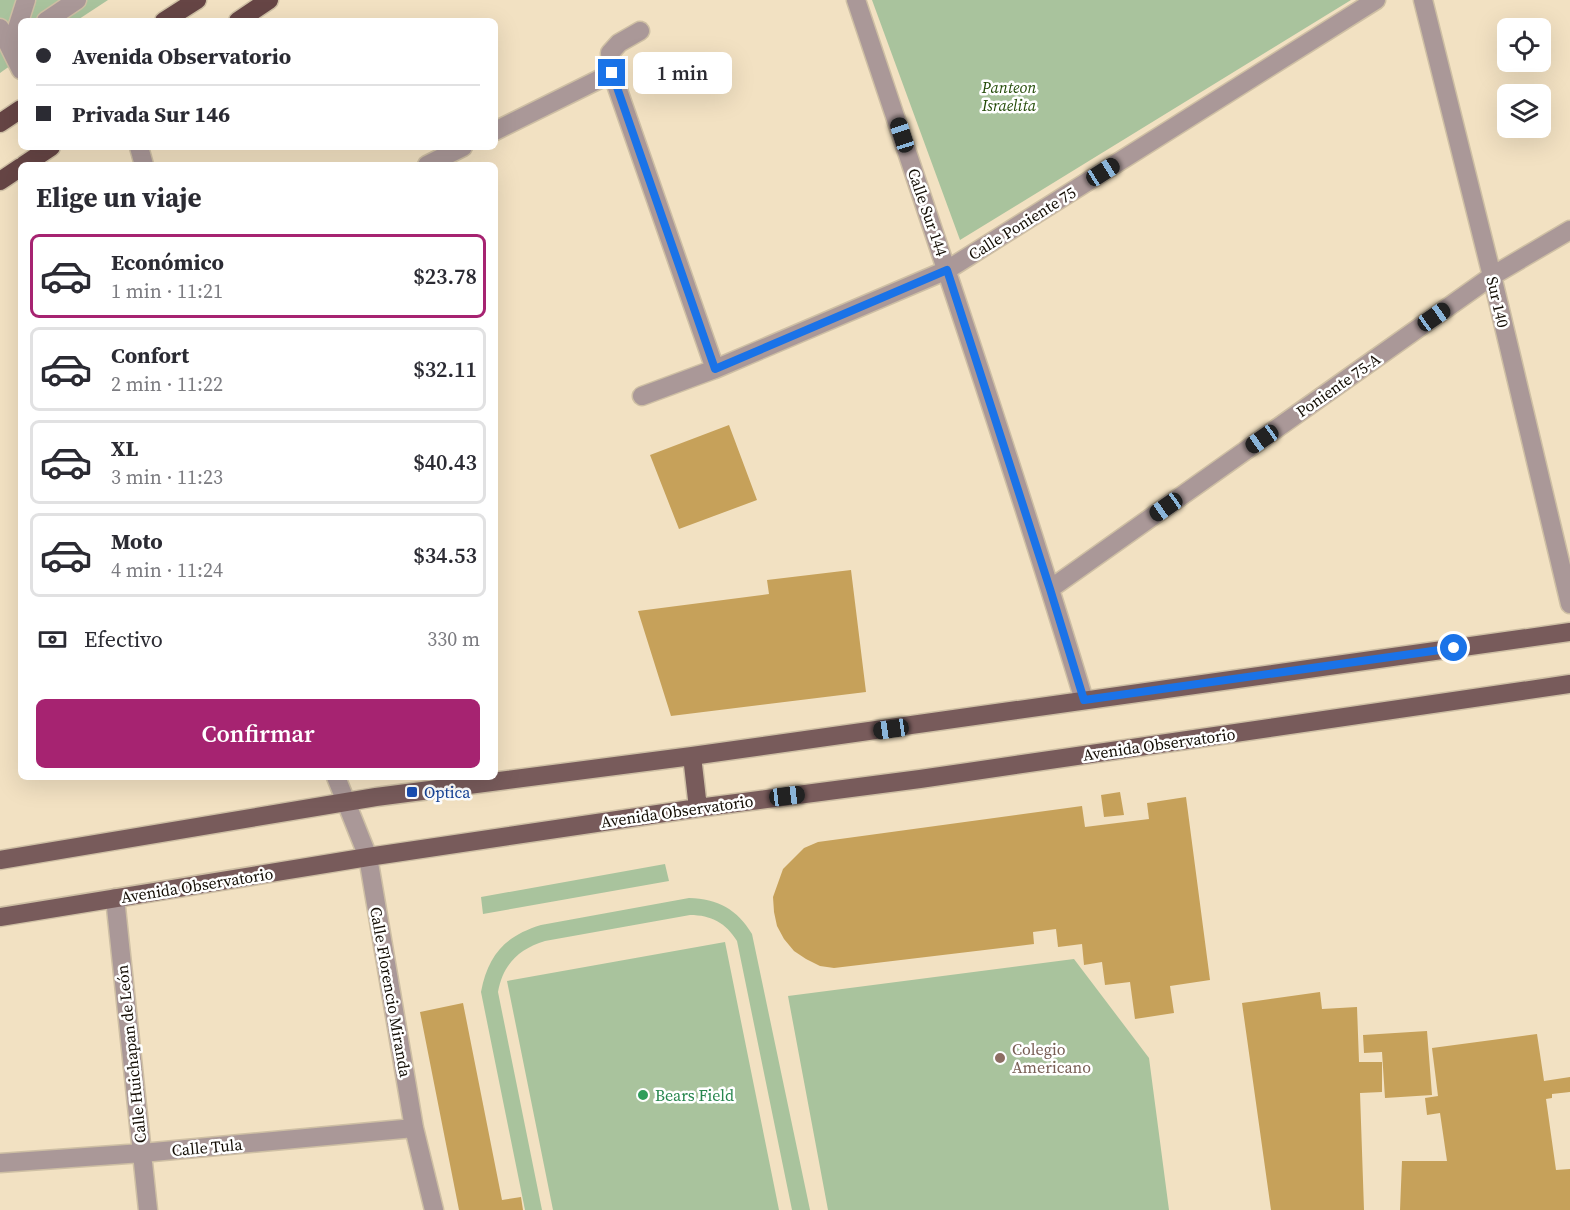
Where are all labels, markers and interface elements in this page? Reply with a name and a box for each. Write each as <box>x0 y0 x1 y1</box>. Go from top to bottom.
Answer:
map controls <box>1497 18 1551 138</box>
button: locate <box>1497 18 1551 72</box>
text: Avenida Observatorio <box>72 41 291 71</box>
callout: 1 min <box>633 52 732 94</box>
route end <box>598 59 625 86</box>
text: 1 min <box>657 59 708 87</box>
park label: Panteon Israelita <box>981 76 1037 116</box>
button: layers <box>1497 84 1551 138</box>
text: Privada Sur 146 <box>72 99 230 129</box>
car <box>888 115 916 155</box>
car <box>1083 155 1123 189</box>
street label: Calle Sur 144 <box>903 165 953 259</box>
text: Elige un viaje <box>36 179 202 216</box>
street label: Calle Poniente 75 <box>964 181 1080 265</box>
text: Económico <box>111 247 224 277</box>
icon: car <box>39 249 93 303</box>
text: $23.78 <box>413 261 477 291</box>
street label: Sur 140 <box>1481 274 1515 330</box>
text: 1 min · 11:21 <box>111 277 223 305</box>
car <box>1414 299 1454 335</box>
text: Confort <box>111 340 189 370</box>
icon: car <box>39 342 93 396</box>
street label: Poniente 75-A <box>1291 348 1385 422</box>
text: $32.11 <box>413 354 477 384</box>
text: 2 min · 11:22 <box>111 370 223 398</box>
car <box>1242 421 1282 457</box>
text: XL <box>111 433 138 463</box>
icon: car <box>39 435 93 489</box>
text: $40.43 <box>413 447 477 477</box>
text: 3 min · 11:23 <box>111 463 223 491</box>
car <box>1146 489 1186 525</box>
text: Moto <box>111 526 163 556</box>
icon: car <box>39 528 93 582</box>
text: $34.53 <box>413 540 477 570</box>
text: 4 min · 11:24 <box>111 556 223 584</box>
icon: cash <box>36 623 69 656</box>
text: Efectivo <box>84 624 163 654</box>
text: 330 m <box>427 625 480 653</box>
route start <box>1440 634 1467 661</box>
button: Confirmar <box>36 699 480 768</box>
car <box>872 718 910 740</box>
street label: Avenida Observatorio <box>1081 722 1237 766</box>
place label: Optica <box>424 781 471 803</box>
marker: Optica <box>405 785 419 799</box>
car <box>768 785 806 807</box>
street label: Avenida Observatorio <box>599 789 755 833</box>
street label: Avenida Observatorio <box>119 862 275 908</box>
street label: Calle Florencio Miranda <box>365 905 417 1080</box>
street label: Calle Huichapan de León <box>111 964 151 1144</box>
place label: Colegio Americano <box>1012 1038 1091 1078</box>
marker: Colegio Americano <box>993 1051 1007 1065</box>
place label: Bears Field <box>655 1084 734 1106</box>
marker: Bears Field <box>636 1088 650 1102</box>
street label: Calle Tula <box>171 1133 244 1161</box>

